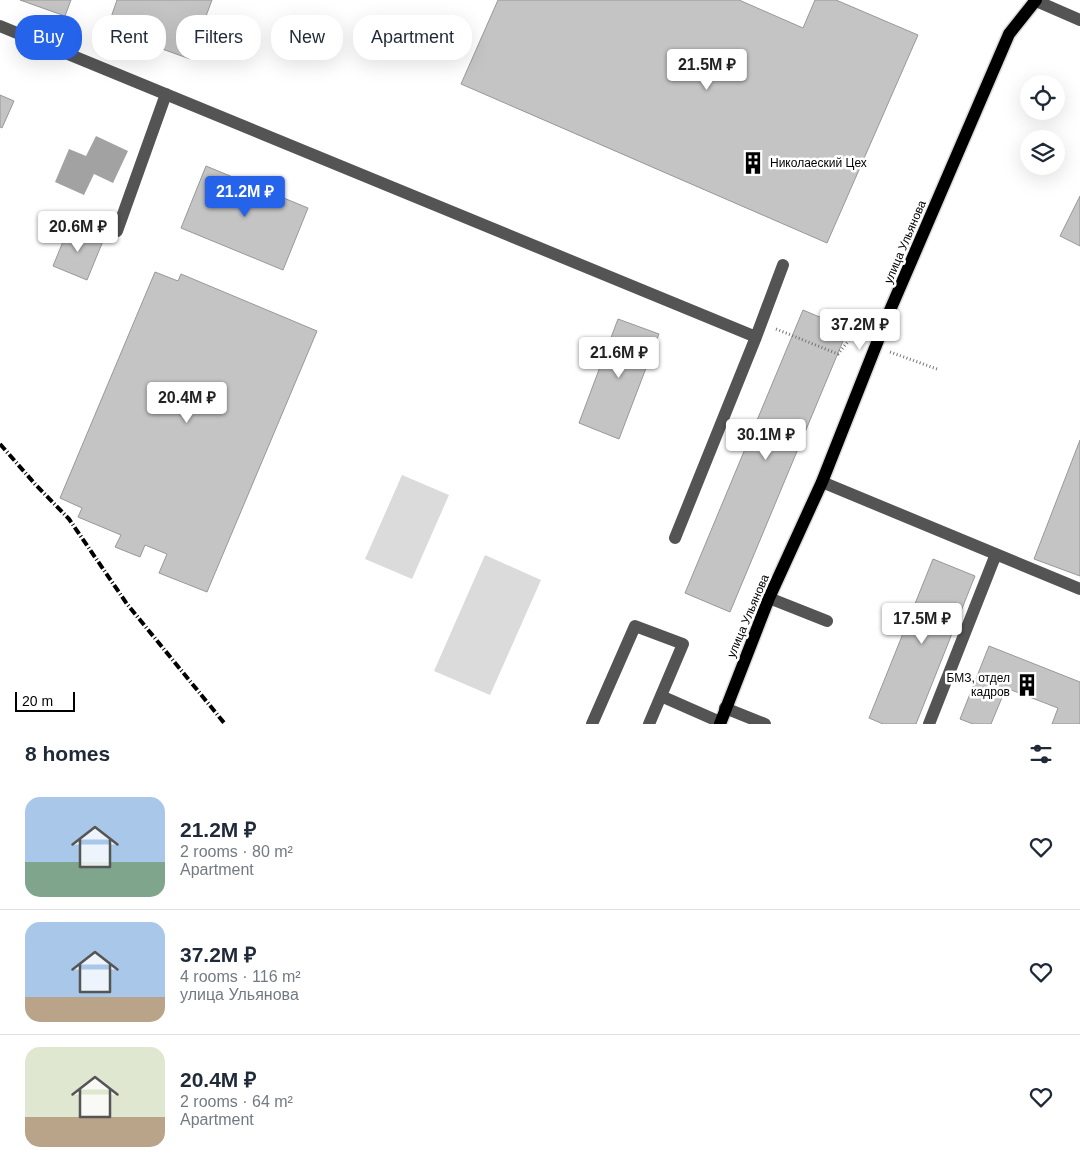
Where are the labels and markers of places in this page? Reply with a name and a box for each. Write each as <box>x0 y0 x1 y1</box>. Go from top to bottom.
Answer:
pin: 21.5M ₽ <box>661 48 753 91</box>
building icon: Николаеский Цех <box>740 150 766 176</box>
place label: Николаеский Цех <box>770 156 867 170</box>
pin: 21.2M ₽ <box>199 176 291 218</box>
pin: 20.6M ₽ <box>32 210 124 253</box>
pin: 37.2M ₽ <box>814 308 906 351</box>
pin: 21.6M ₽ <box>573 336 665 379</box>
pin: 20.4M ₽ <box>141 382 233 424</box>
pin: 30.1M ₽ <box>720 418 812 461</box>
pin: 17.5M ₽ <box>876 602 968 645</box>
place label: БМЗ, отдел кадров <box>946 671 1010 699</box>
building icon: БМЗ, отдел кадров <box>1014 672 1040 698</box>

